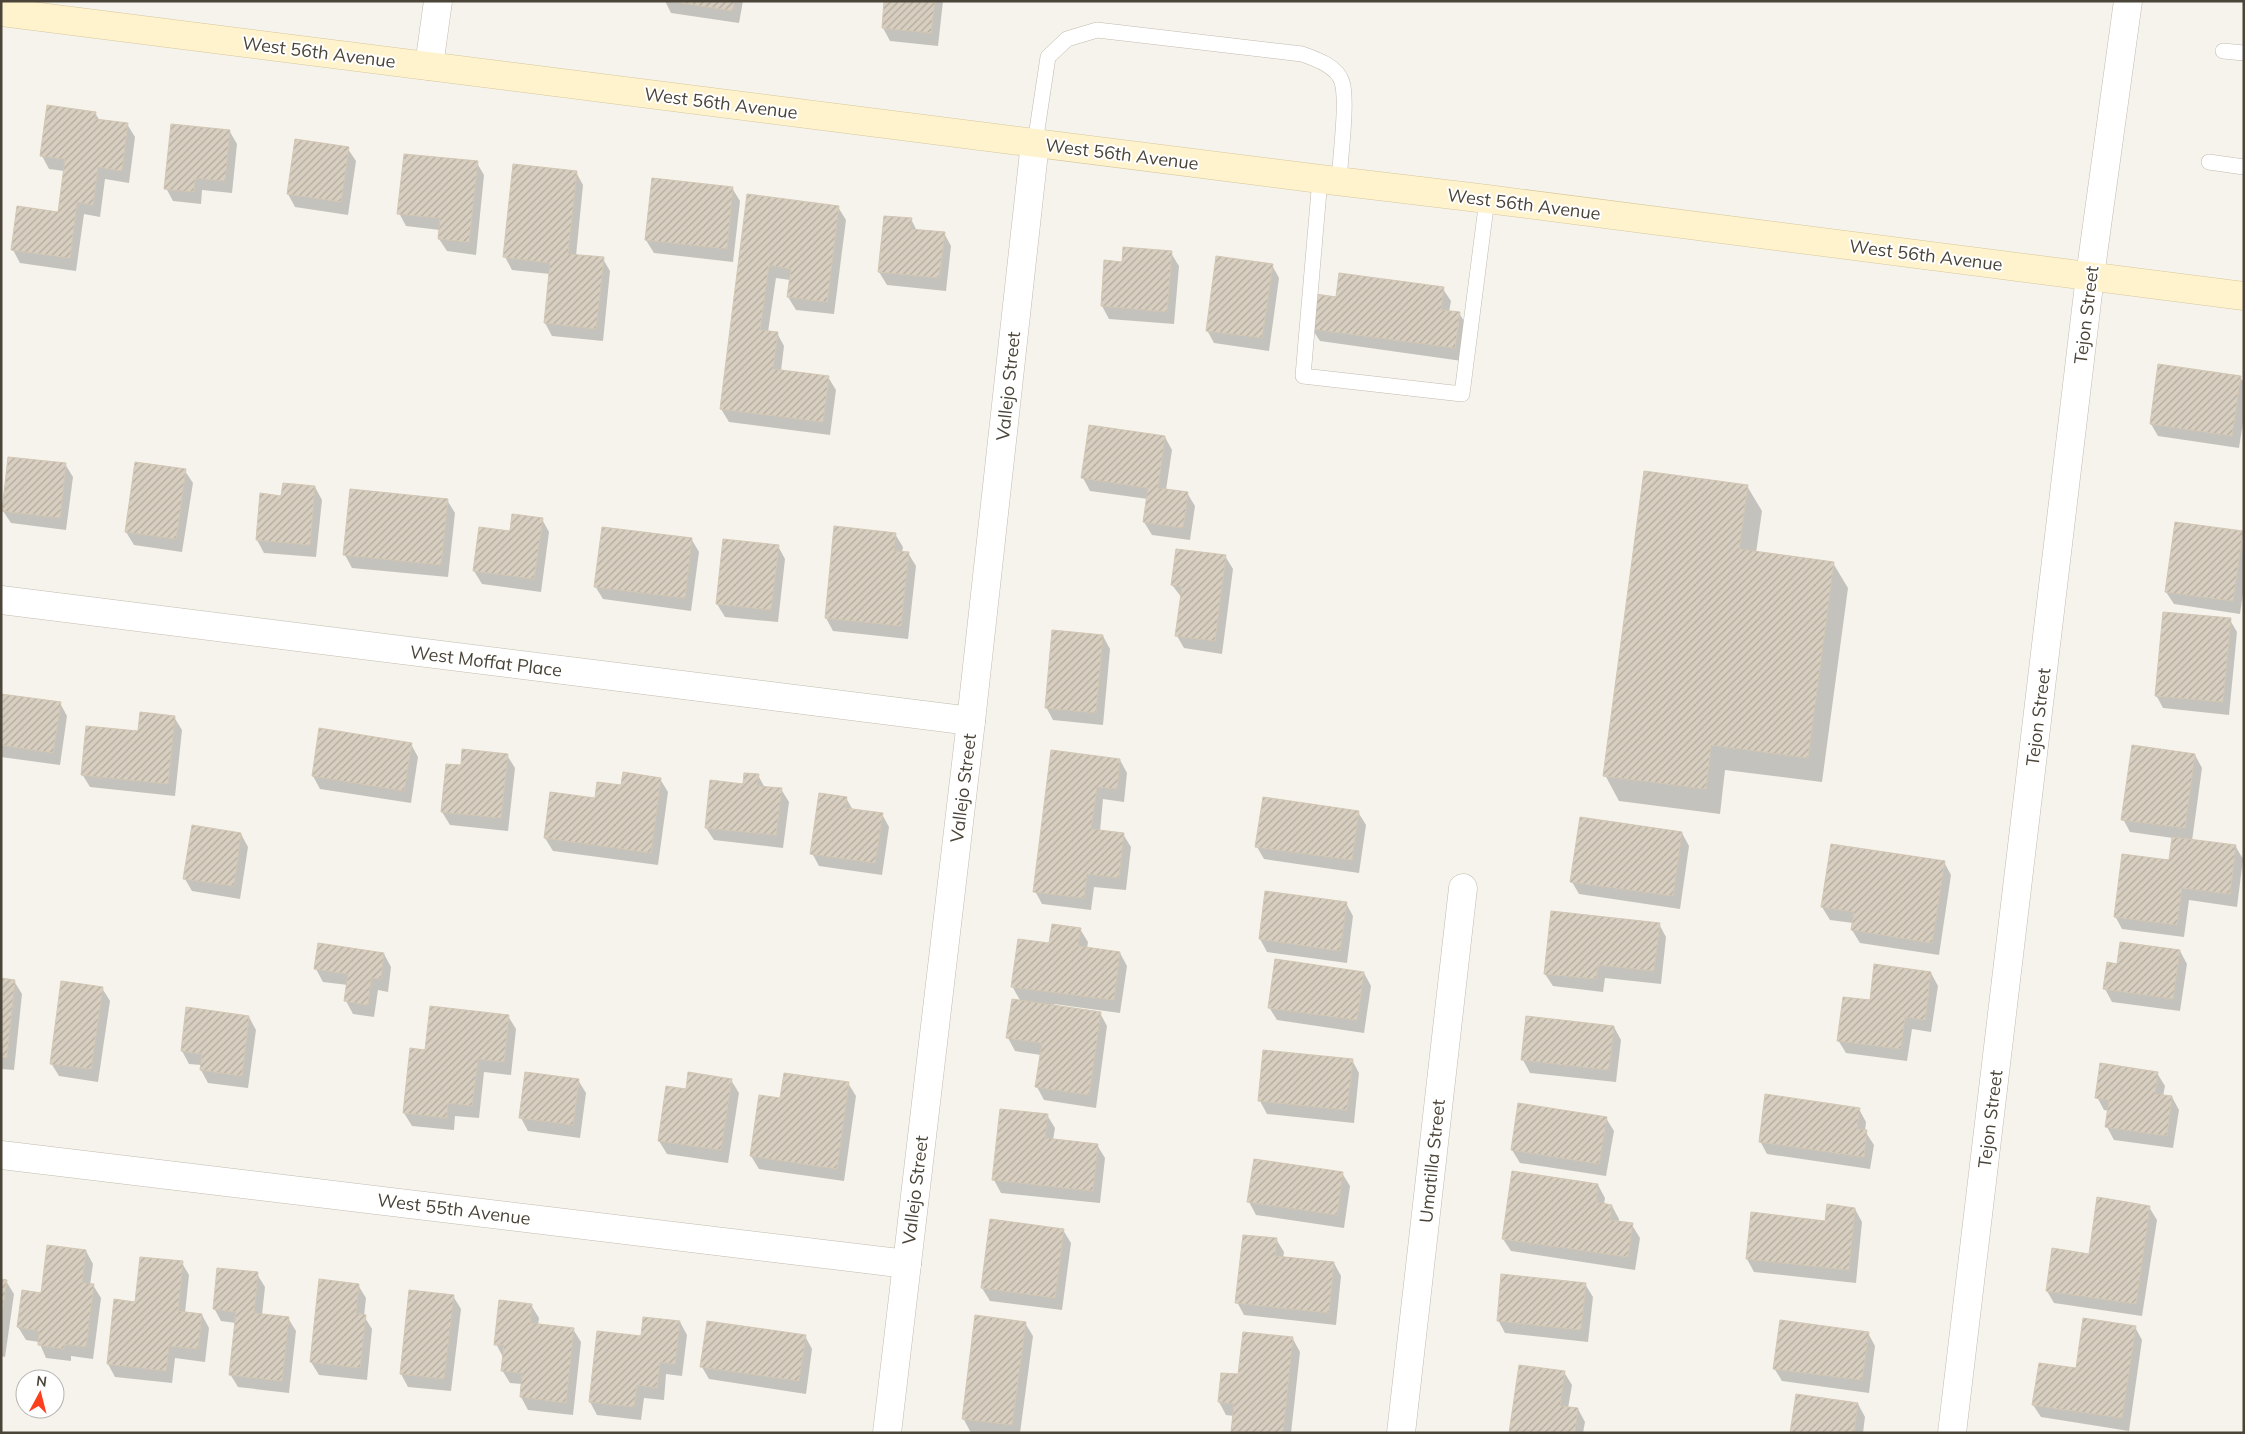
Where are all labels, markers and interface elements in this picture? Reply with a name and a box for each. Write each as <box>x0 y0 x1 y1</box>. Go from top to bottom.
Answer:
street label: West 56th Avenue <box>241 31 397 73</box>
street label: West 56th Avenue <box>643 82 799 124</box>
street label: West 56th Avenue <box>1044 133 1200 175</box>
street label: West 56th Avenue <box>1446 183 1602 225</box>
street label: West 56th Avenue <box>1848 234 2004 276</box>
street label: Tejon Street <box>2069 265 2103 365</box>
street label: Vallejo Street <box>991 330 1025 442</box>
street label: West Moffat Place <box>409 640 563 682</box>
street label: Tejon Street <box>2021 667 2055 767</box>
street label: Vallejo Street <box>945 732 981 844</box>
street label: Tejon Street <box>1973 1069 2007 1169</box>
street label: Umatilla Street <box>1414 1098 1450 1224</box>
street label: Vallejo Street <box>897 1134 933 1246</box>
street label: West 55th Avenue <box>376 1188 532 1230</box>
north arrow <box>15 1369 65 1419</box>
text: N <box>35 1372 48 1391</box>

